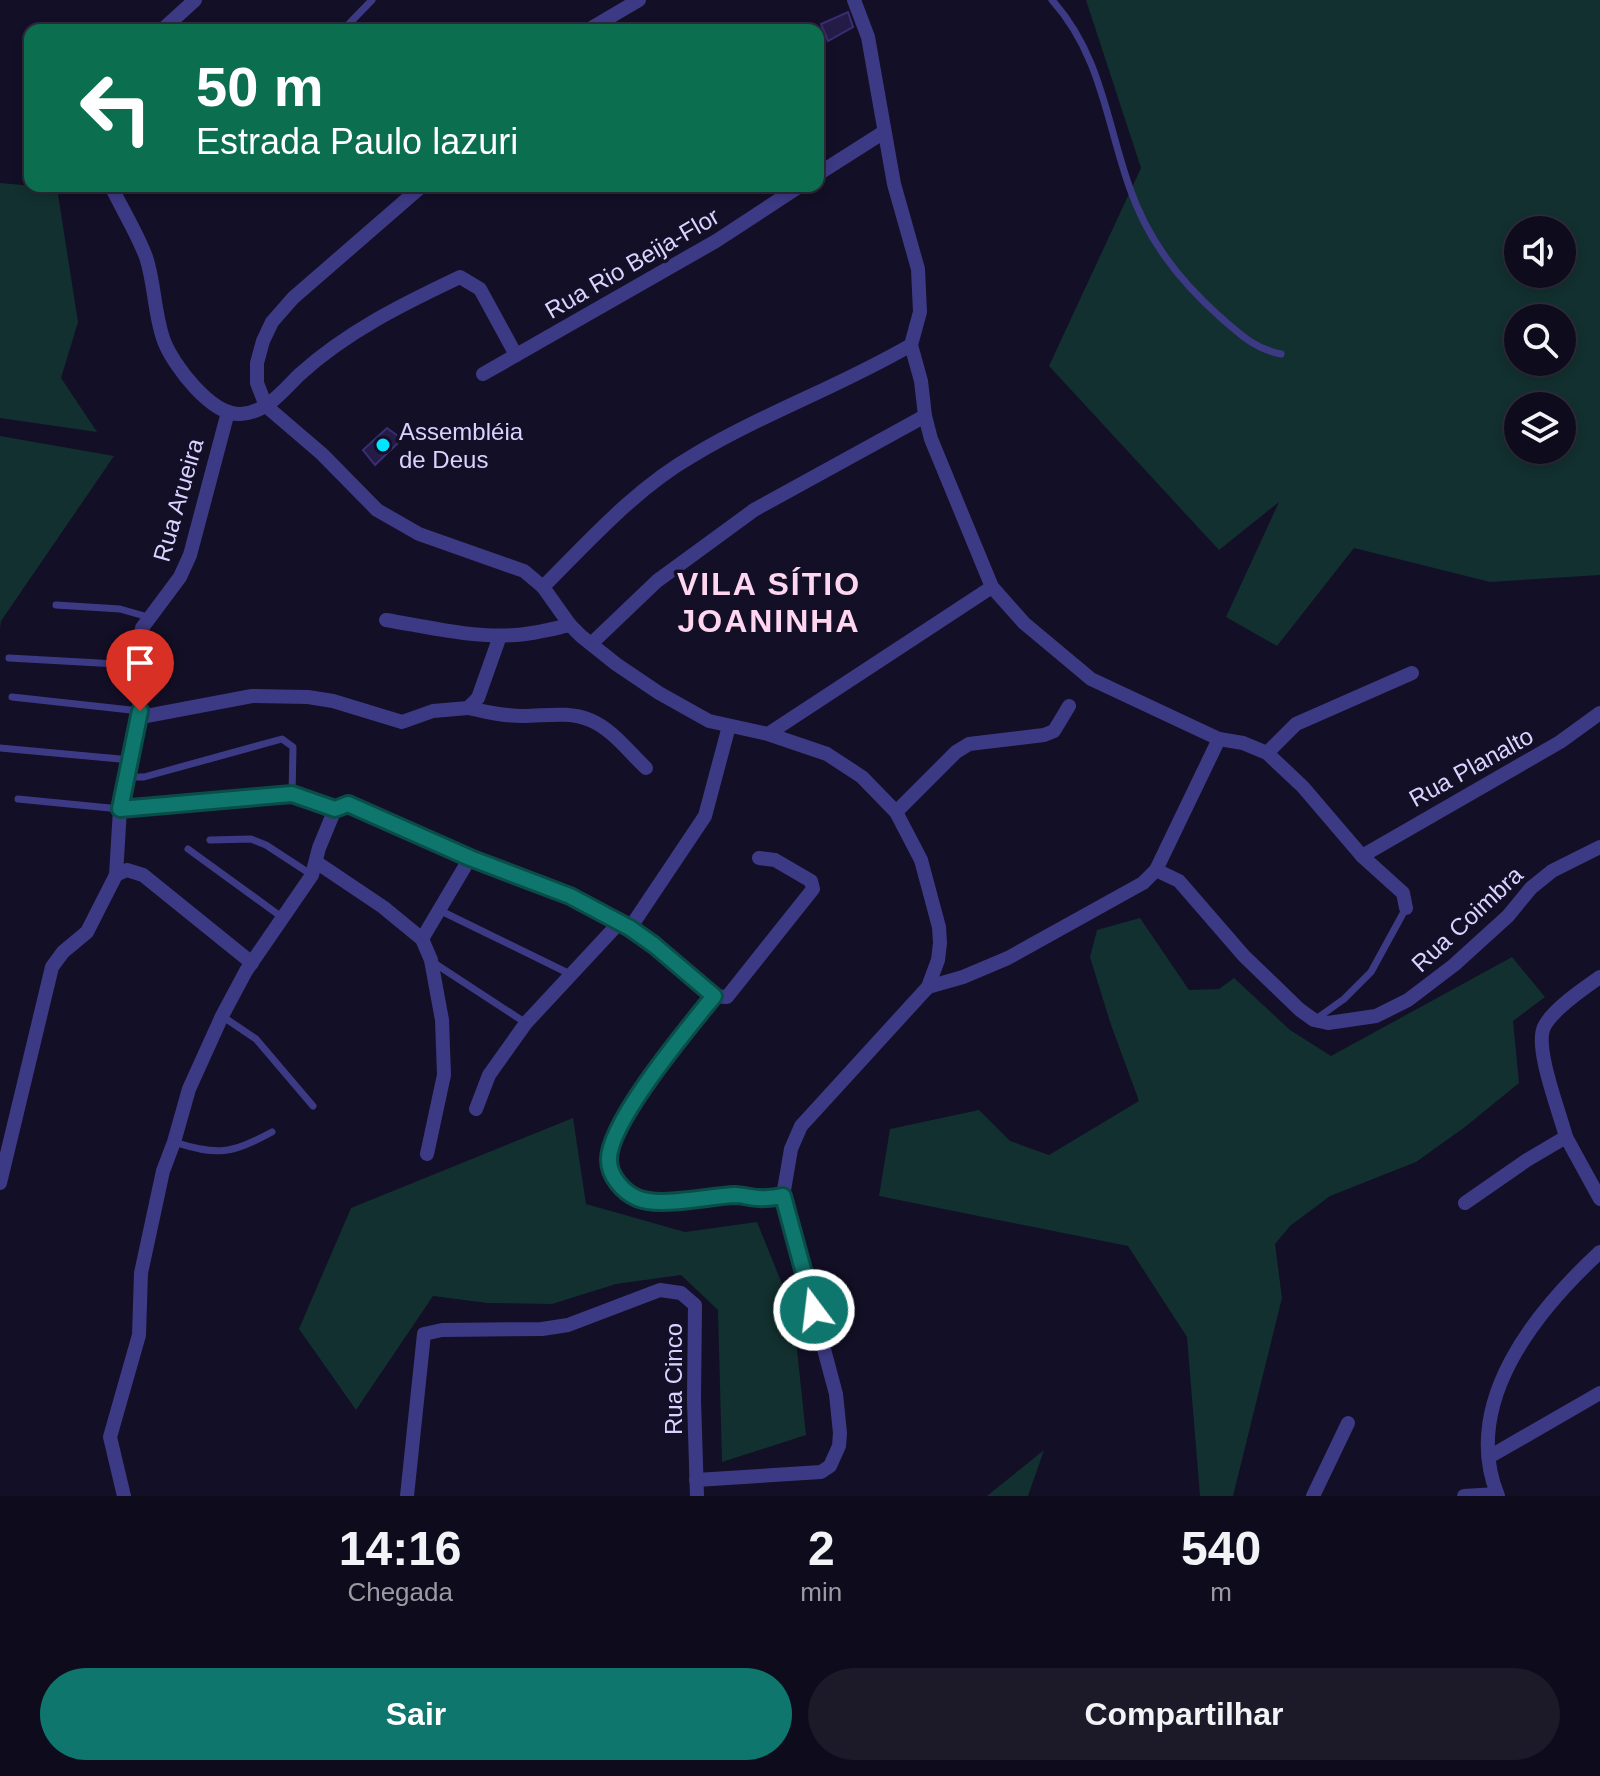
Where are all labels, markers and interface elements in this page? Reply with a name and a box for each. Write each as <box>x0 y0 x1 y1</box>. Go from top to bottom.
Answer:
text: 50 m <box>196 55 324 118</box>
icon: left <box>64 56 168 160</box>
text: Estrada Paulo lazuri <box>196 121 518 162</box>
street label: Rua Rio Beija-Flor <box>540 202 724 324</box>
map controls <box>1504 216 1576 464</box>
button: sound <box>1504 216 1576 288</box>
button: search <box>1504 304 1576 376</box>
button: layers <box>1504 392 1576 464</box>
place label: Assembléia de Deus <box>399 418 524 473</box>
street label: Rua Arueira <box>148 435 209 565</box>
marker: Assembléia de Deus <box>374 436 392 454</box>
district label: VILA SÍTIO JOANINHA <box>677 566 861 639</box>
pin <box>106 629 174 711</box>
icon: arrive <box>118 641 162 685</box>
street label: Rua Planalto <box>1404 722 1538 812</box>
street label: Rua Coimbra <box>1406 860 1528 977</box>
position arrow <box>772 1268 856 1352</box>
street label: Rua Cinco <box>660 1323 687 1435</box>
text: 14:16 <box>339 1522 462 1575</box>
text: 2 <box>808 1522 835 1575</box>
text: 540 <box>1181 1522 1261 1575</box>
text: Chegada <box>347 1577 453 1607</box>
text: min <box>800 1577 842 1607</box>
text: m <box>1210 1577 1232 1607</box>
button: Sair <box>40 1668 792 1760</box>
button: Compartilhar <box>808 1668 1560 1760</box>

